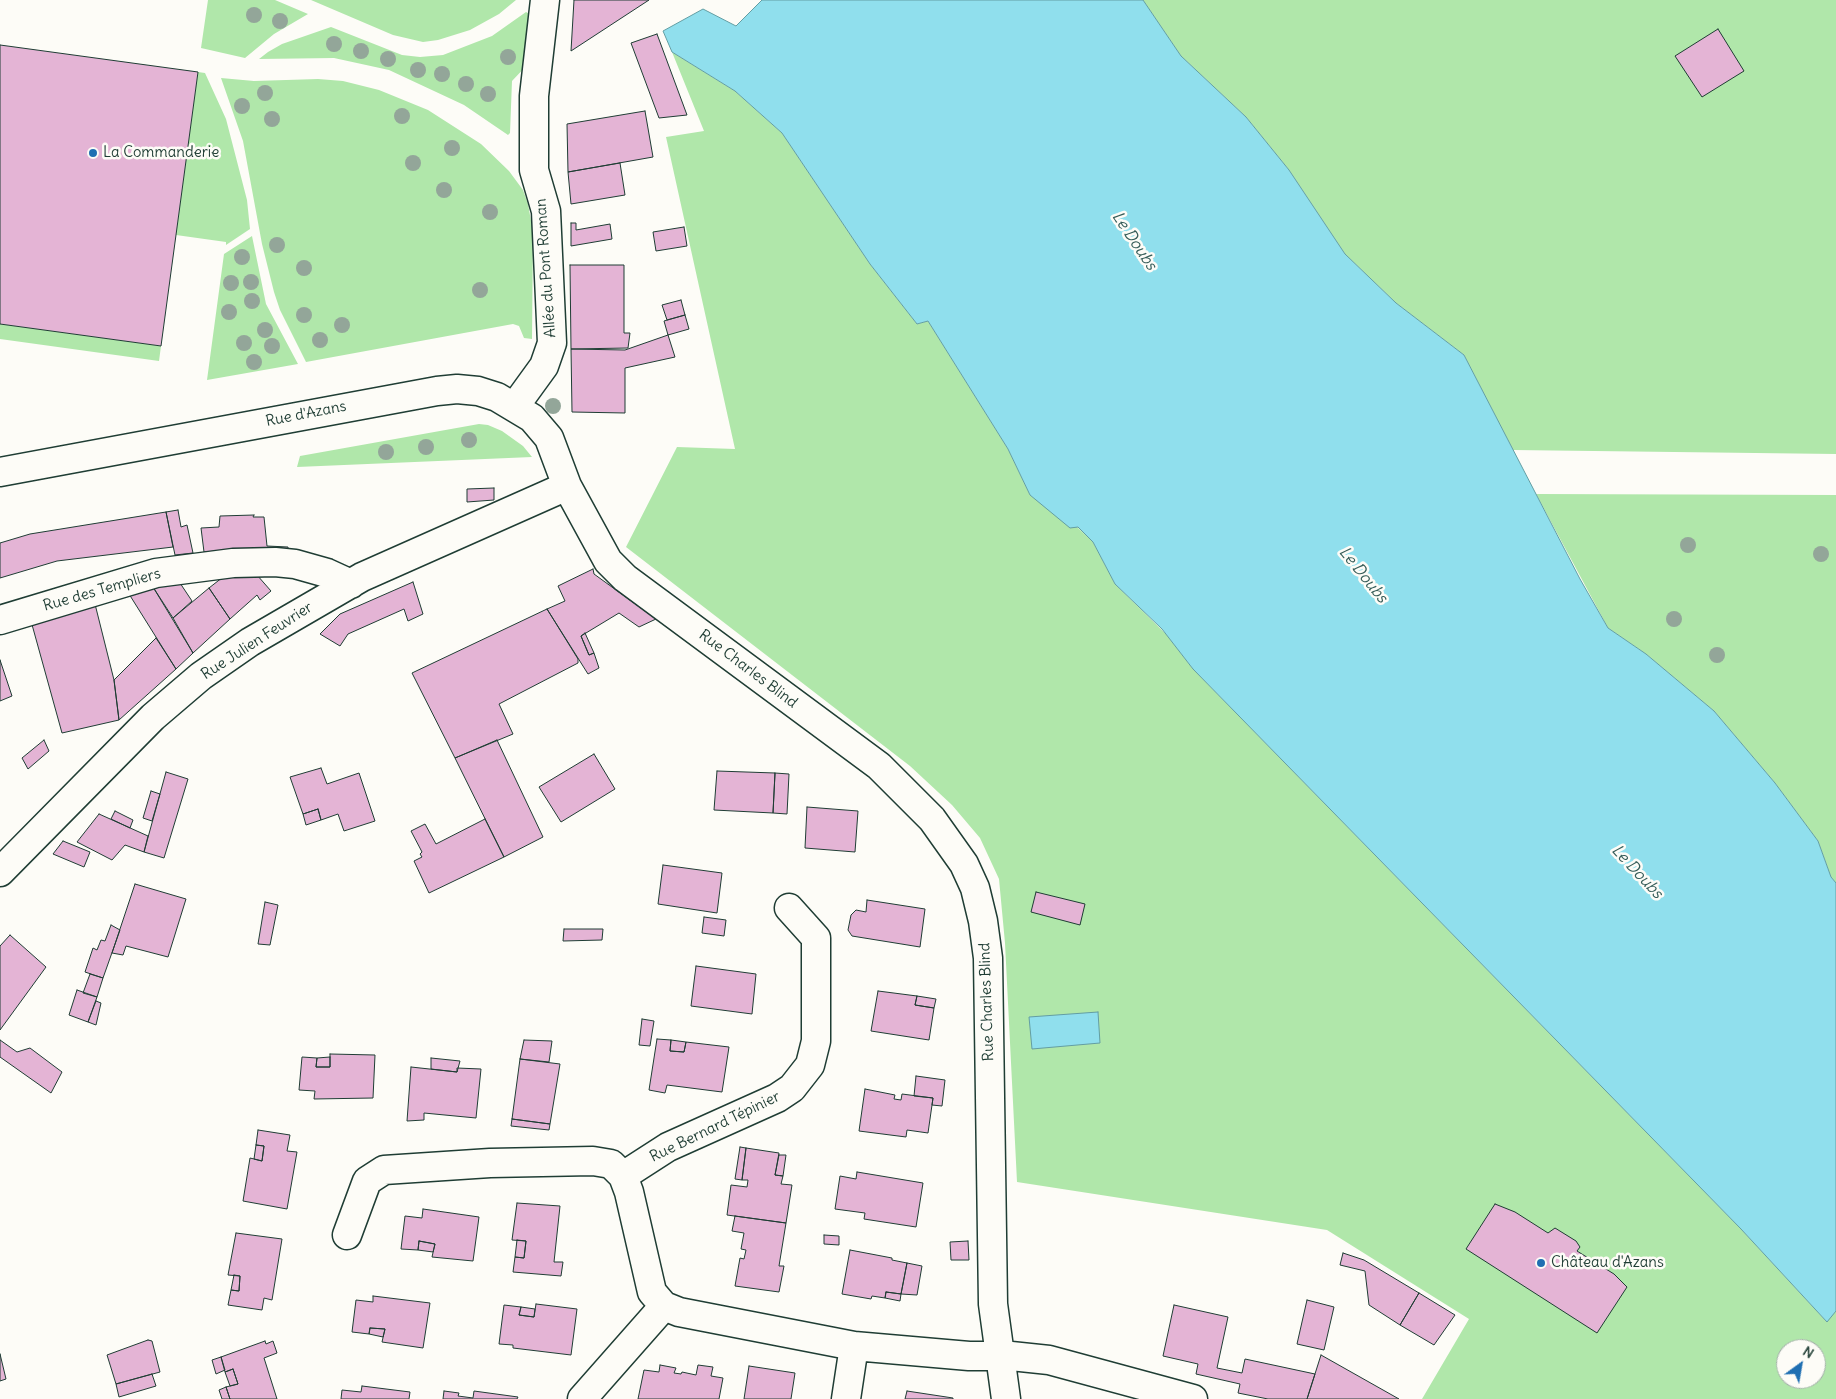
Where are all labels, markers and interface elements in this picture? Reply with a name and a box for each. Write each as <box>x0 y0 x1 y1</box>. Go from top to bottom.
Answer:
place label: La Commanderie <box>103 144 219 162</box>
marker: La Commanderie <box>87 147 99 159</box>
street label: Allée du Pont Roman <box>532 198 560 338</box>
water label: Le Doubs <box>1107 208 1161 274</box>
street label: Rue d'Azans <box>264 397 348 431</box>
water label: Le Doubs <box>1335 543 1391 607</box>
street label: Rue des Templiers <box>41 565 163 615</box>
street label: Rue Julien Feuvrier <box>198 598 316 684</box>
street label: Rue Charles Blind <box>695 626 801 712</box>
water label: Le Doubs <box>1607 841 1667 903</box>
street label: Rue Charles Blind <box>976 942 998 1062</box>
street label: Rue Bernard Tépinier <box>647 1088 783 1166</box>
place label: Château d'Azans <box>1551 1254 1664 1272</box>
marker: Château d'Azans <box>1535 1257 1547 1269</box>
north arrow <box>1776 1339 1826 1389</box>
text: N <box>1800 1342 1817 1362</box>

